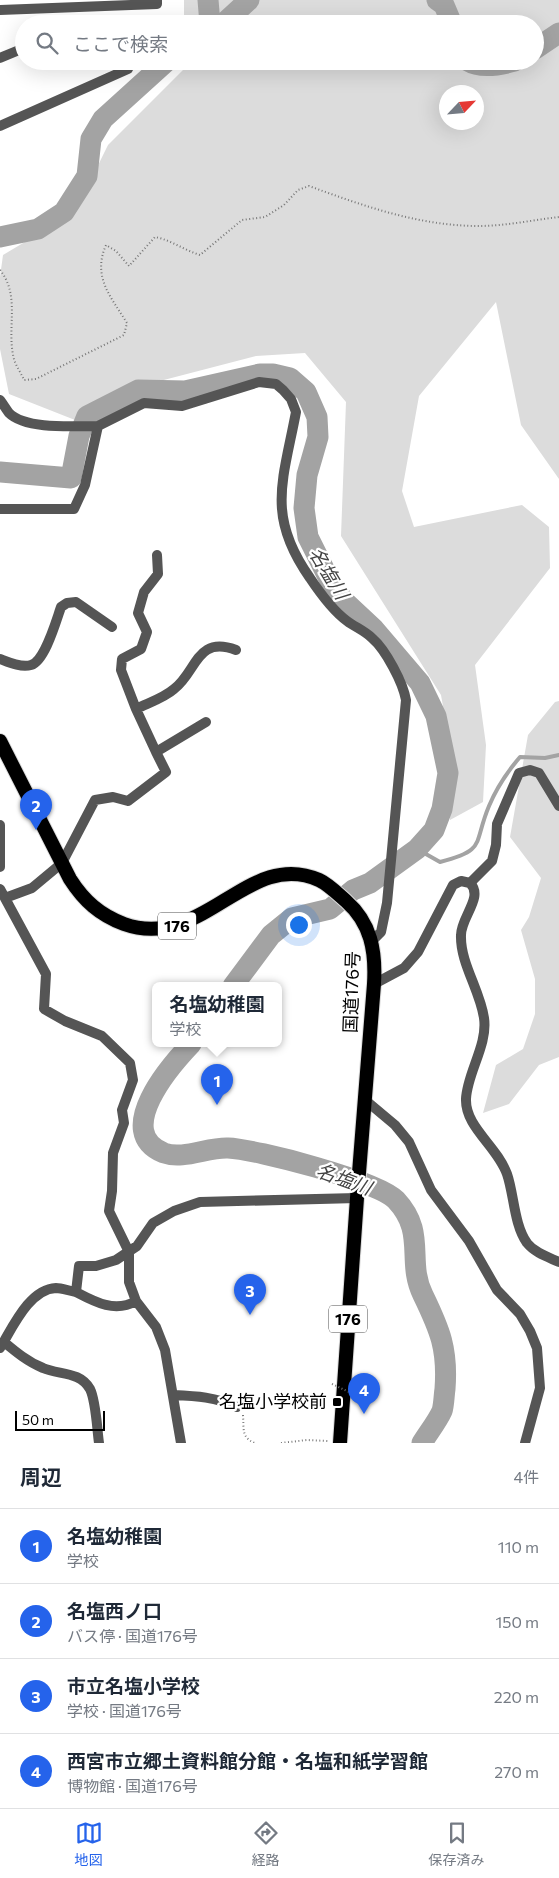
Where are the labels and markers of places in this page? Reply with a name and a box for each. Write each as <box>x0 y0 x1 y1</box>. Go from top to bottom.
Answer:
pin: 2 <box>20 789 52 830</box>
pin: 1 <box>201 1064 233 1105</box>
pin: 3 <box>234 1274 266 1315</box>
pin: 4 <box>348 1373 380 1414</box>
place label: 名塩小学校前 <box>219 1390 327 1412</box>
marker: 名塩小学校前 <box>331 1396 343 1408</box>

